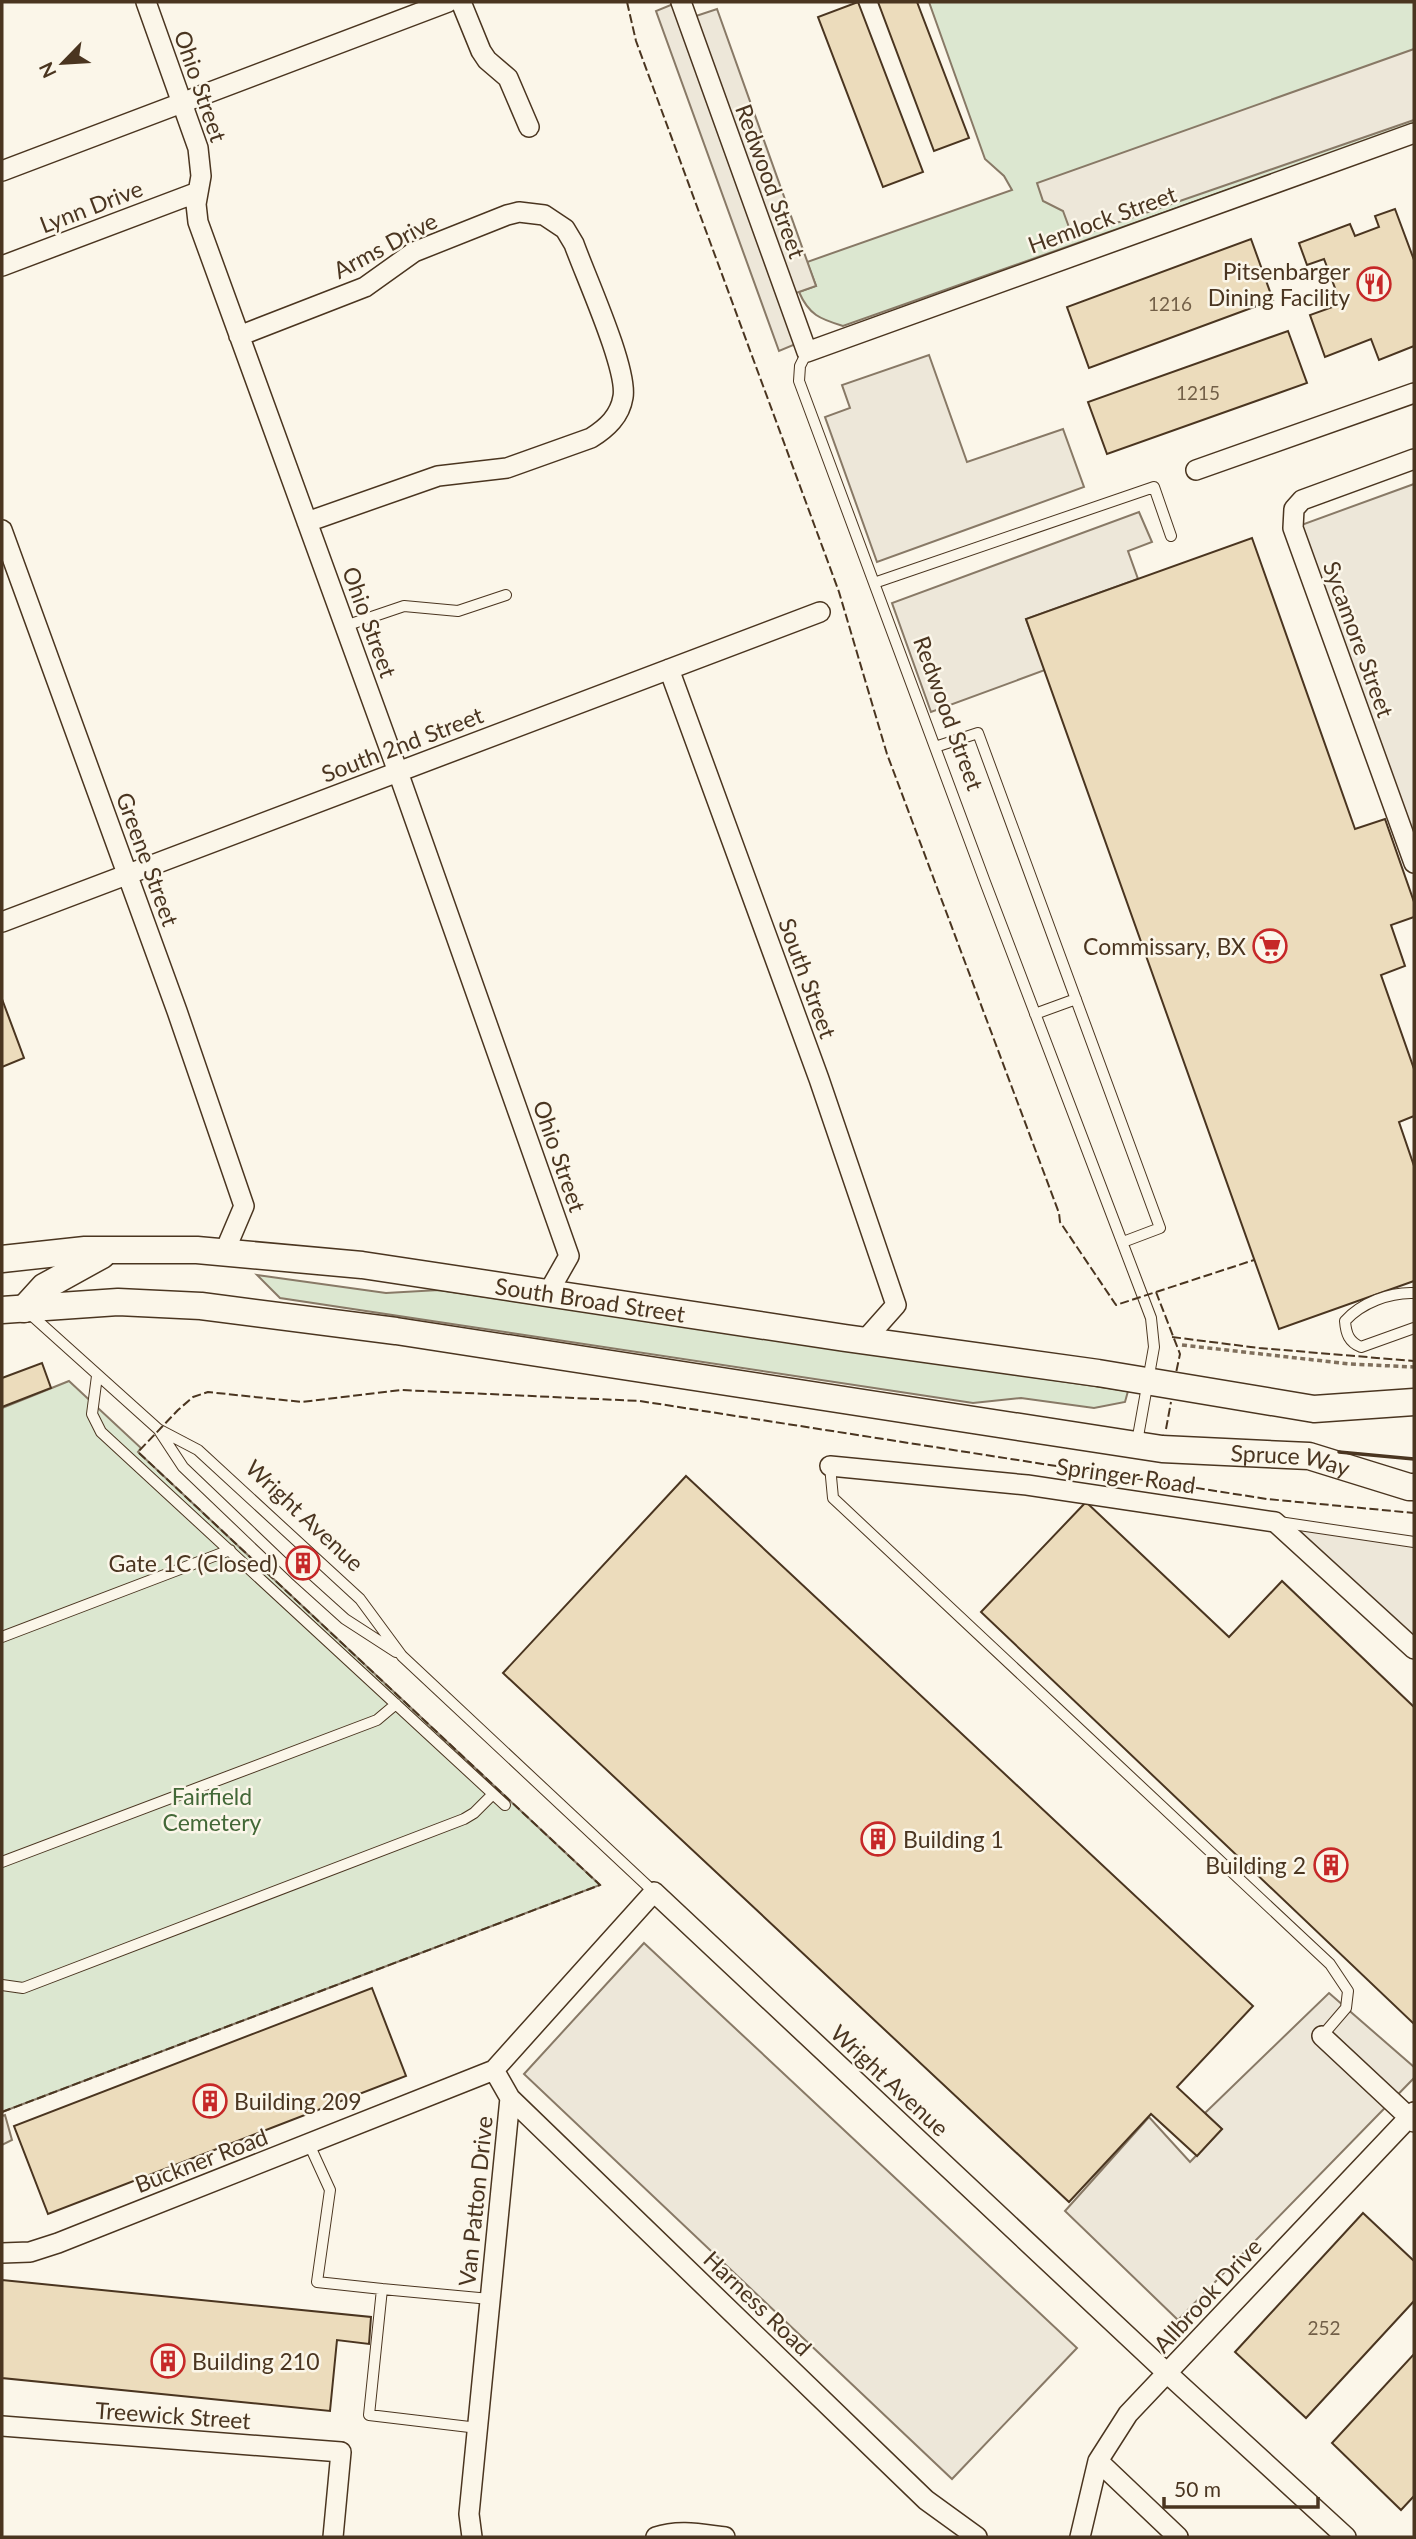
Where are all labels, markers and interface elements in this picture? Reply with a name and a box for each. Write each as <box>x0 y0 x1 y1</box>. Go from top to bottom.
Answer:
street label: Ohio Street <box>169 27 233 146</box>
north arrow <box>28 28 98 98</box>
text: N <box>34 59 61 82</box>
street label: Redwood Street <box>730 100 812 263</box>
street label: Lynn Drive <box>36 174 146 238</box>
street label: Hemlock Street <box>1024 179 1181 259</box>
street label: Arms Drive <box>328 206 442 284</box>
place label: Pitsenbarger Dining Facility <box>1208 257 1351 311</box>
restaurant icon: Pitsenbarger Dining Facility <box>1355 265 1393 303</box>
house number: 1216 <box>1148 292 1192 315</box>
house number: 1215 <box>1176 381 1220 404</box>
street label: Sycamore Street <box>1318 557 1401 722</box>
street label: Ohio Street <box>337 563 403 682</box>
street label: Redwood Street <box>908 632 990 795</box>
street label: South 2nd Street <box>317 700 487 788</box>
street label: Greene Street <box>111 788 185 930</box>
street label: South Street <box>773 914 843 1043</box>
supermarket icon: Commissary, BX <box>1251 927 1289 965</box>
place label: Commissary, BX <box>1083 932 1246 960</box>
street label: Ohio Street <box>528 1097 592 1216</box>
street label: South Broad Street <box>493 1271 688 1328</box>
street label: Spruce Way <box>1230 1438 1353 1482</box>
street label: Springer Road <box>1054 1451 1198 1499</box>
street label: Wright Avenue <box>240 1453 370 1577</box>
building icon: Gate 1C (Closed) <box>284 1544 322 1582</box>
place label: Gate 1C (Closed) <box>109 1549 278 1577</box>
park label: Fairfield Cemetery <box>163 1782 262 1836</box>
building icon: Building 1 <box>859 1820 897 1858</box>
place label: Building 1 <box>903 1825 1004 1853</box>
building icon: Building 2 <box>1312 1846 1350 1884</box>
place label: Building 2 <box>1205 1851 1306 1879</box>
street label: Wright Avenue <box>825 2018 955 2142</box>
building icon: Building 209 <box>191 2082 229 2120</box>
place label: Building 209 <box>234 2087 362 2115</box>
street label: Van Patton Drive <box>452 2114 498 2288</box>
street label: Buckner Road <box>131 2122 271 2198</box>
street label: Allbrook Drive <box>1147 2232 1267 2358</box>
street label: Harness Road <box>698 2245 818 2361</box>
house number: 252 <box>1307 2316 1341 2339</box>
building icon: Building 210 <box>149 2342 187 2380</box>
place label: Building 210 <box>192 2347 320 2375</box>
street label: Treewick Street <box>94 2396 252 2434</box>
scale bar <box>1164 2466 1318 2510</box>
text: 50 m <box>1174 2476 1221 2501</box>

